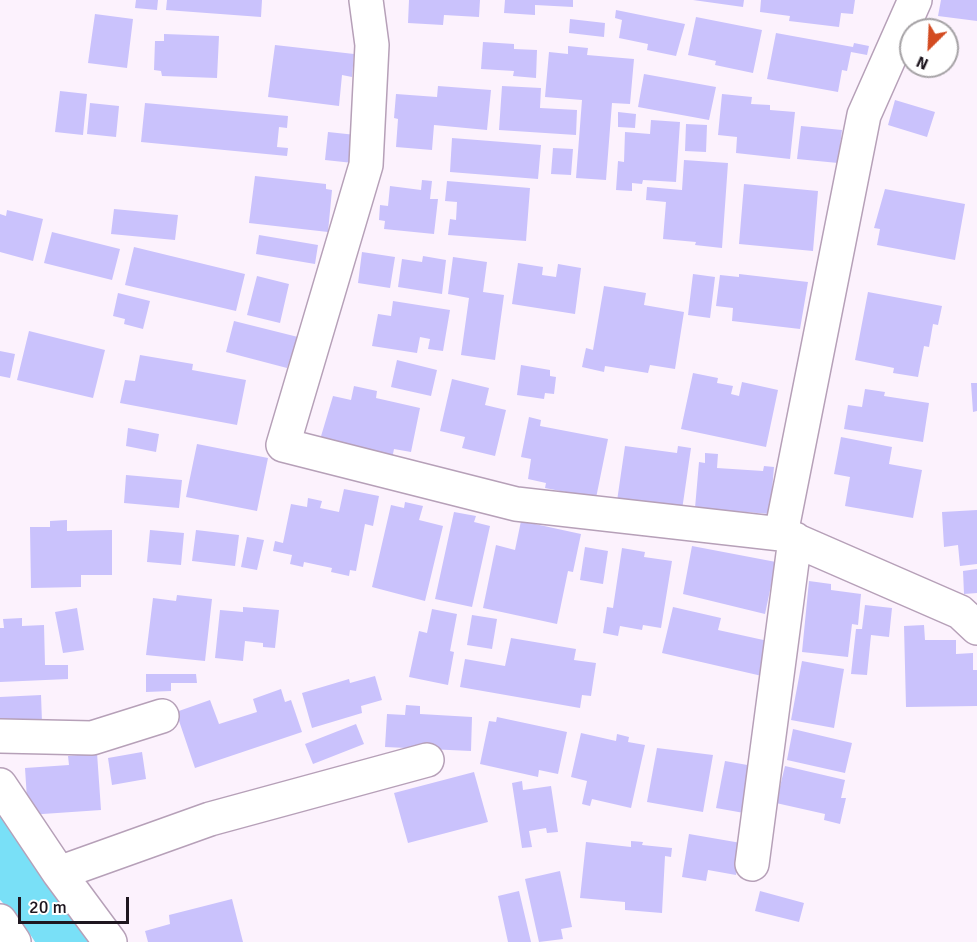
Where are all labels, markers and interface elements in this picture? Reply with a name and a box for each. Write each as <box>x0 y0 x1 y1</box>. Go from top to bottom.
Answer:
north arrow <box>899 18 959 78</box>
text: N <box>913 51 932 74</box>
scale bar <box>21 885 132 923</box>
text: 20 m <box>29 896 67 918</box>

